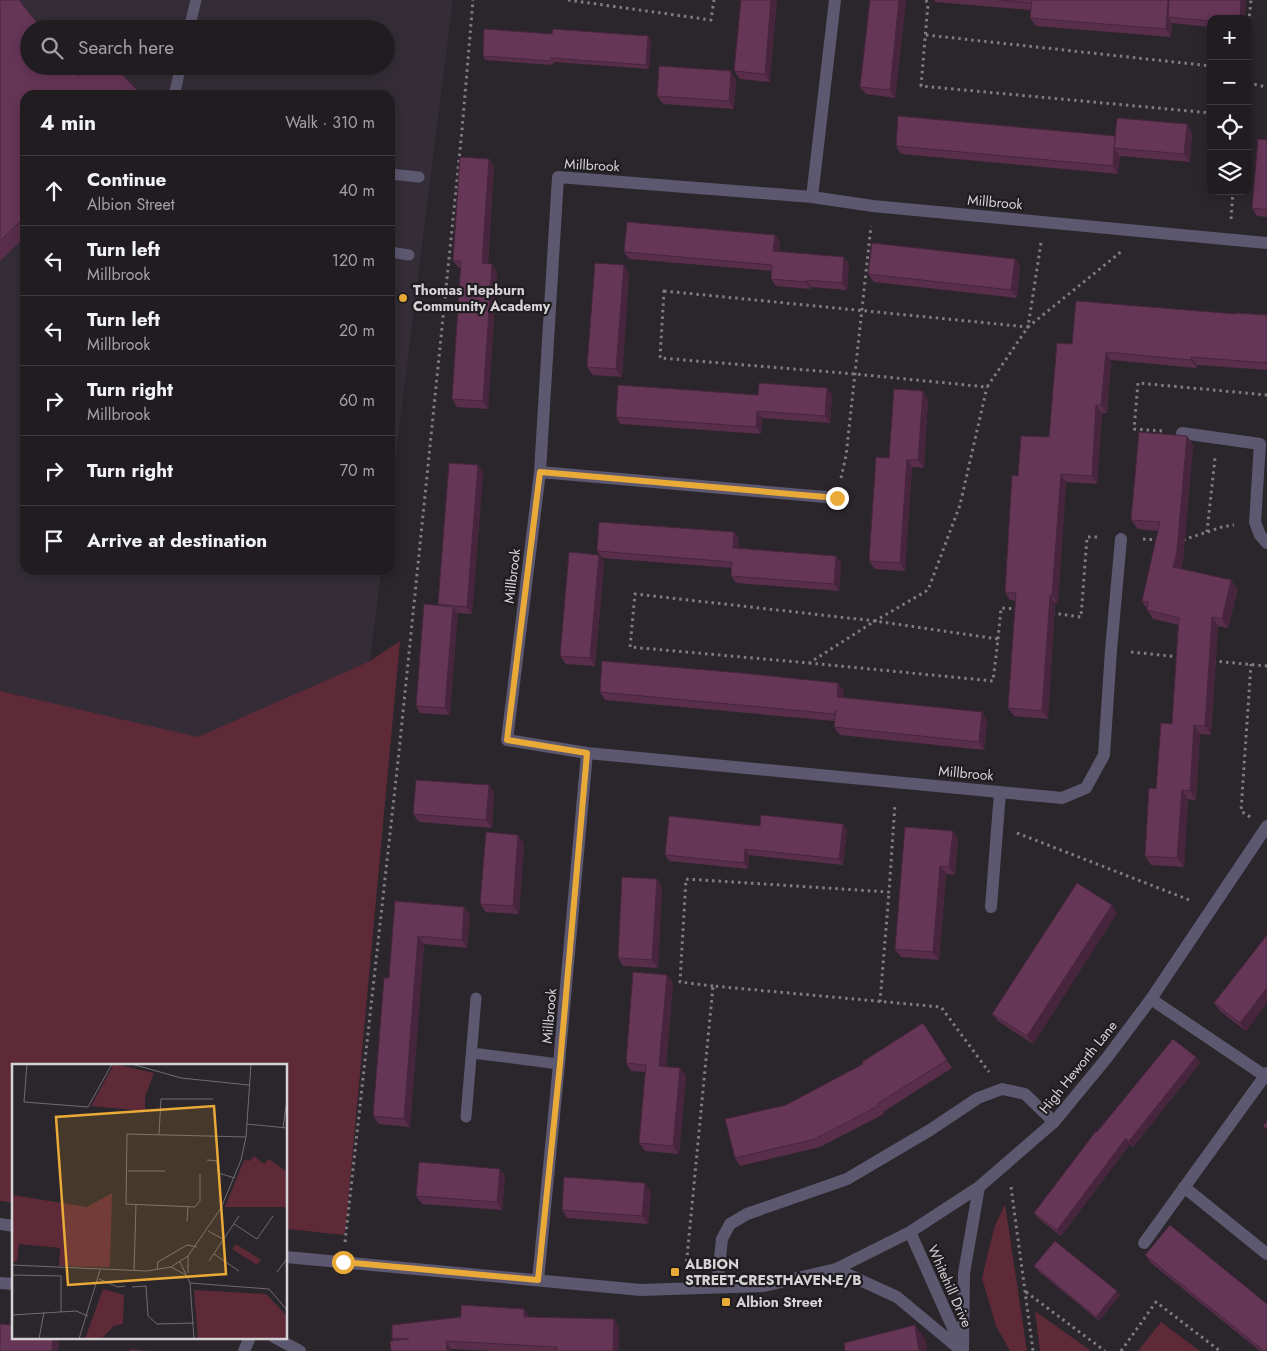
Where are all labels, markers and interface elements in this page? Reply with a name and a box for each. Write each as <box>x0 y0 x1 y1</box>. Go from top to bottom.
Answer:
map controls <box>1207 15 1252 195</box>
button: + <box>1207 15 1252 60</box>
search box <box>20 20 395 75</box>
icon: search <box>38 34 66 62</box>
text: Search here <box>78 34 174 61</box>
button: − <box>1207 60 1252 105</box>
button: locate <box>1207 105 1252 150</box>
text: 4 min <box>40 108 96 138</box>
text: Walk · 310 m <box>285 111 375 134</box>
button: layers <box>1207 150 1252 195</box>
street label: Millbrook <box>564 154 621 176</box>
text: Continue <box>87 166 166 193</box>
icon: ahead <box>40 177 68 205</box>
text: 40 m <box>339 179 375 202</box>
street label: Millbrook <box>967 190 1024 214</box>
text: Albion Street <box>87 193 175 216</box>
text: Turn left <box>87 236 160 263</box>
icon: left <box>40 247 68 275</box>
text: 120 m <box>332 249 375 272</box>
text: Millbrook <box>87 263 150 286</box>
place label: Thomas Hepburn Community Academy <box>413 280 551 316</box>
marker: Thomas Hepburn Community Academy <box>397 292 409 304</box>
text: Turn left <box>87 306 160 333</box>
icon: left <box>40 317 68 345</box>
text: 20 m <box>339 319 375 342</box>
text: Millbrook <box>87 333 150 356</box>
text: Turn right <box>87 376 173 403</box>
icon: right <box>40 387 68 415</box>
text: 60 m <box>339 389 375 412</box>
text: Millbrook <box>87 403 150 426</box>
icon: right <box>40 457 68 485</box>
text: Turn right <box>87 457 173 484</box>
text: 70 m <box>340 459 375 482</box>
route end <box>826 487 849 510</box>
icon: arrive <box>40 527 68 555</box>
text: Arrive at destination <box>87 527 267 554</box>
street label: Millbrook <box>499 546 525 605</box>
street label: Millbrook <box>938 761 995 785</box>
street label: Millbrook <box>537 987 561 1044</box>
street label: High Heworth Lane <box>1034 1016 1122 1118</box>
inset map <box>12 1064 288 1338</box>
street label: Whitehill Drive <box>923 1242 977 1330</box>
route start <box>332 1251 355 1274</box>
place label: ALBION STREET-CRESTHAVEN-E/B <box>684 1254 862 1290</box>
marker: ALBION STREET-CRESTHAVEN-E/B <box>669 1266 681 1278</box>
place label: Albion Street <box>735 1292 823 1312</box>
marker: Albion Street <box>720 1296 732 1308</box>

